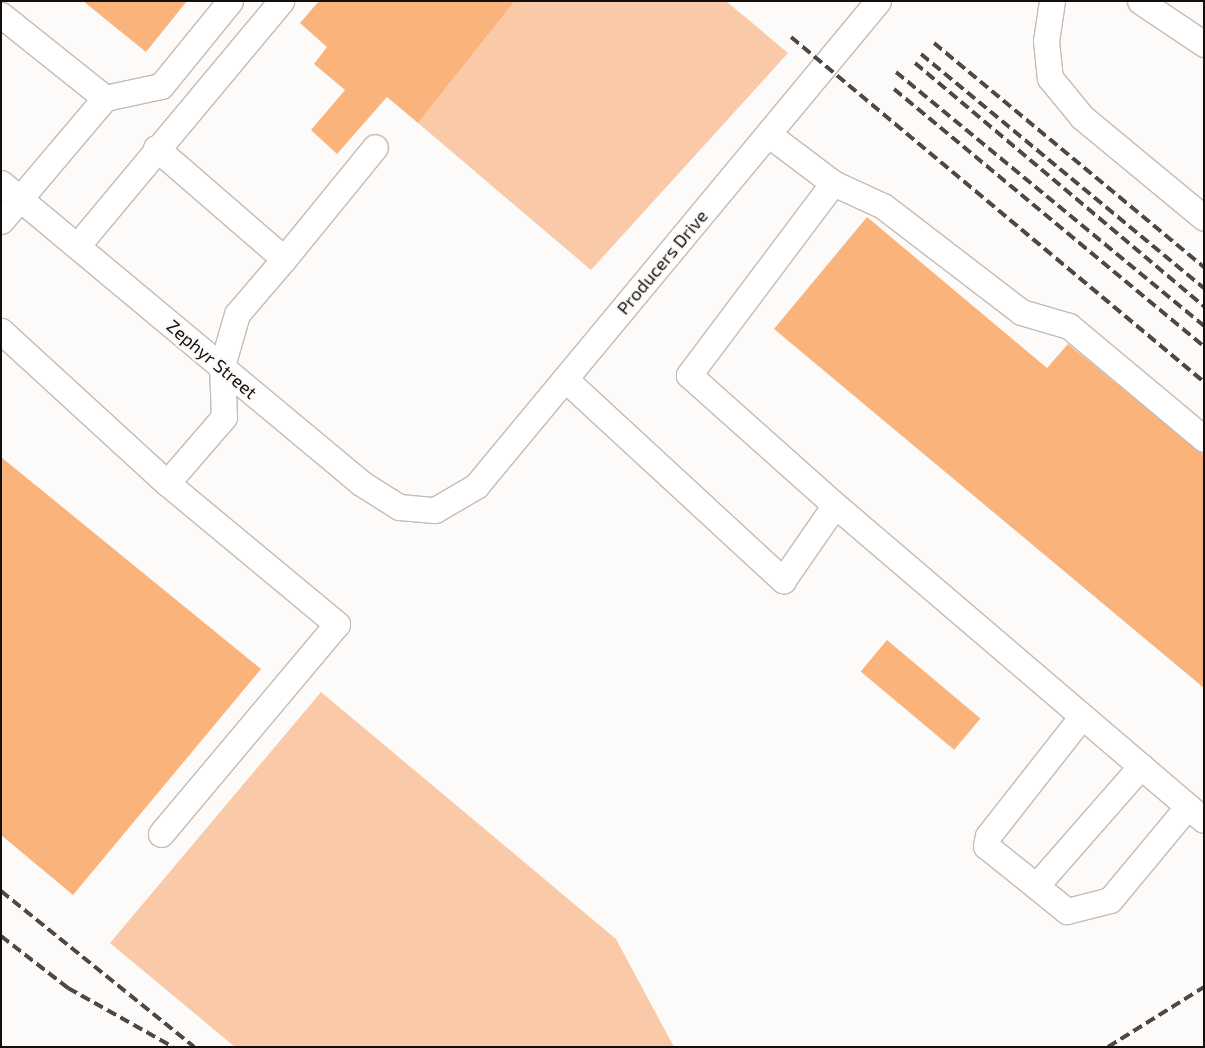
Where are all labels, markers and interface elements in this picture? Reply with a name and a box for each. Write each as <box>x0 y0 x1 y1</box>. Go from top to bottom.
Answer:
street label: Producers Drive <box>612 205 712 319</box>
street label: Zephyr Street <box>162 315 262 403</box>

